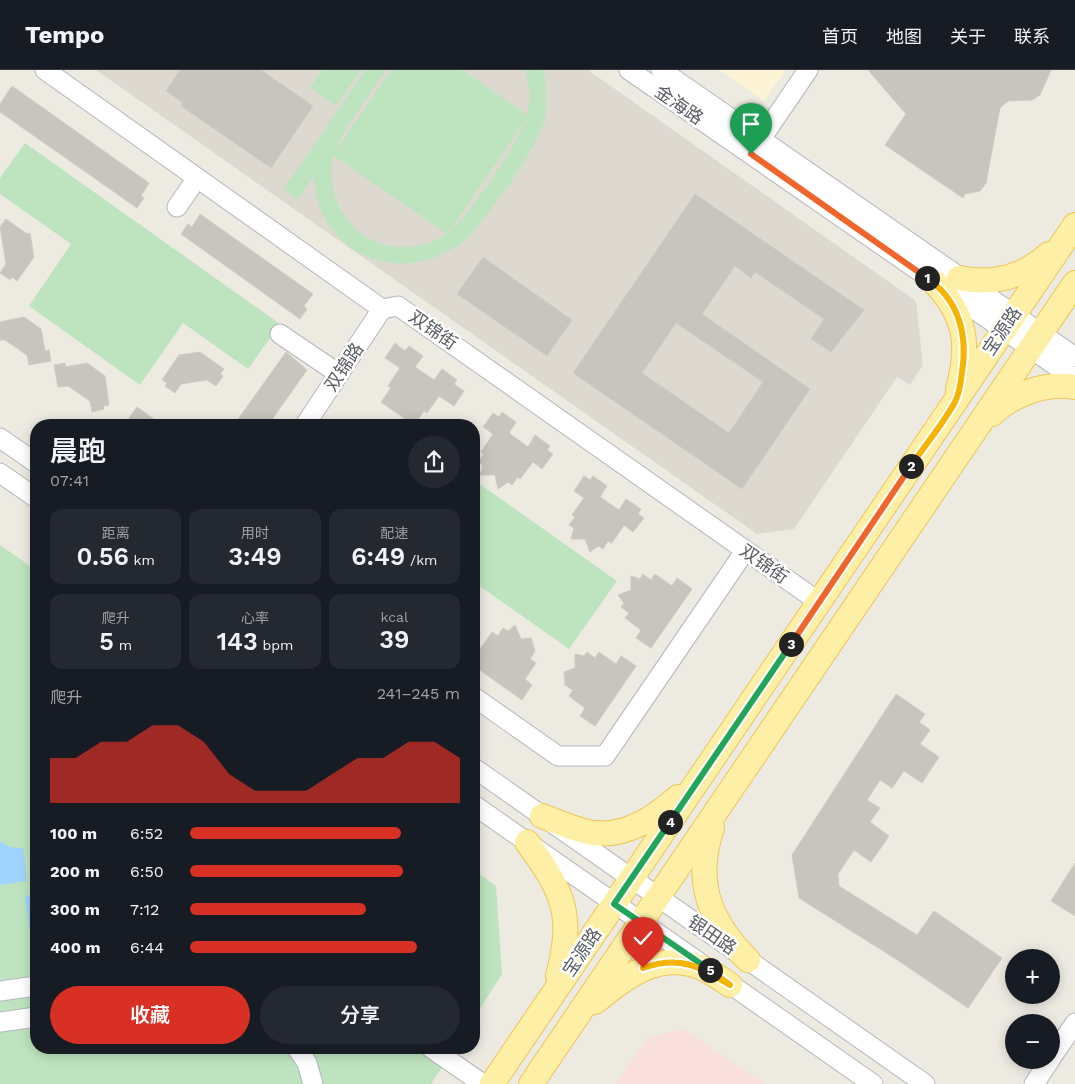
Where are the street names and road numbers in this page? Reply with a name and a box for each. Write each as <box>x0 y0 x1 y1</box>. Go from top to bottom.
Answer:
street label: 金海路 <box>651 81 707 129</box>
street label: 宝源路 <box>978 302 1025 359</box>
street label: 双锦街 <box>405 306 461 354</box>
street label: 双锦路 <box>320 338 367 395</box>
street label: 双锦街 <box>736 540 792 588</box>
street label: 银田路 <box>684 911 740 959</box>
street label: 宝源路 <box>558 923 605 980</box>

